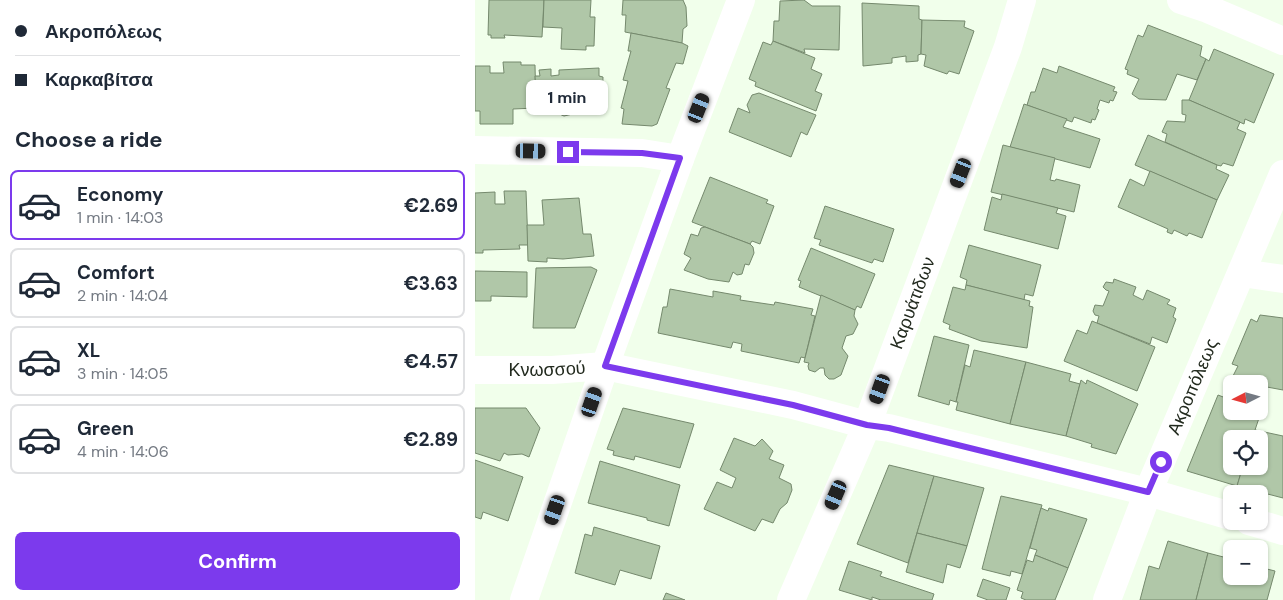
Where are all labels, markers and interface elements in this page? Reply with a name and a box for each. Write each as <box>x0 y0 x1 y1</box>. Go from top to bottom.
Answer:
text: Ακροπόλεως <box>45 19 162 44</box>
text: Καρκαβίτσα <box>45 67 153 92</box>
callout: 1 min <box>527 80 609 114</box>
text: 1 min <box>548 87 586 108</box>
car <box>686 91 711 125</box>
text: Choose a ride <box>15 125 163 154</box>
route end <box>557 141 579 163</box>
car <box>515 143 546 159</box>
car <box>948 156 973 190</box>
text: Economy <box>77 182 164 207</box>
icon: car <box>17 183 62 228</box>
text: €2.69 <box>404 193 458 218</box>
text: 1 min · 14:03 <box>77 207 164 228</box>
street label: Καρυάτιδων <box>884 253 941 353</box>
text: Comfort <box>77 260 155 285</box>
icon: car <box>17 261 62 306</box>
text: €3.63 <box>404 271 458 296</box>
text: 2 min · 14:04 <box>77 285 168 306</box>
street label: Ακροπόλεως <box>1162 335 1224 438</box>
text: XL <box>77 338 100 363</box>
icon: car <box>17 339 62 384</box>
text: €4.57 <box>404 349 458 374</box>
street label: Κνωσσού <box>508 356 586 382</box>
text: 3 min · 14:05 <box>77 363 168 384</box>
car <box>867 372 892 406</box>
north arrow <box>1223 375 1267 420</box>
map controls <box>1223 375 1268 585</box>
car <box>580 385 603 419</box>
text: Green <box>77 416 134 441</box>
icon: car <box>17 417 62 462</box>
text: €2.89 <box>404 427 458 452</box>
button: locate <box>1223 430 1268 475</box>
text: 4 min · 14:06 <box>77 441 169 462</box>
route start <box>1150 451 1172 473</box>
car <box>823 478 848 512</box>
button: + <box>1223 485 1268 530</box>
car <box>543 493 566 527</box>
button: Confirm <box>15 532 460 590</box>
button: − <box>1223 540 1268 585</box>

